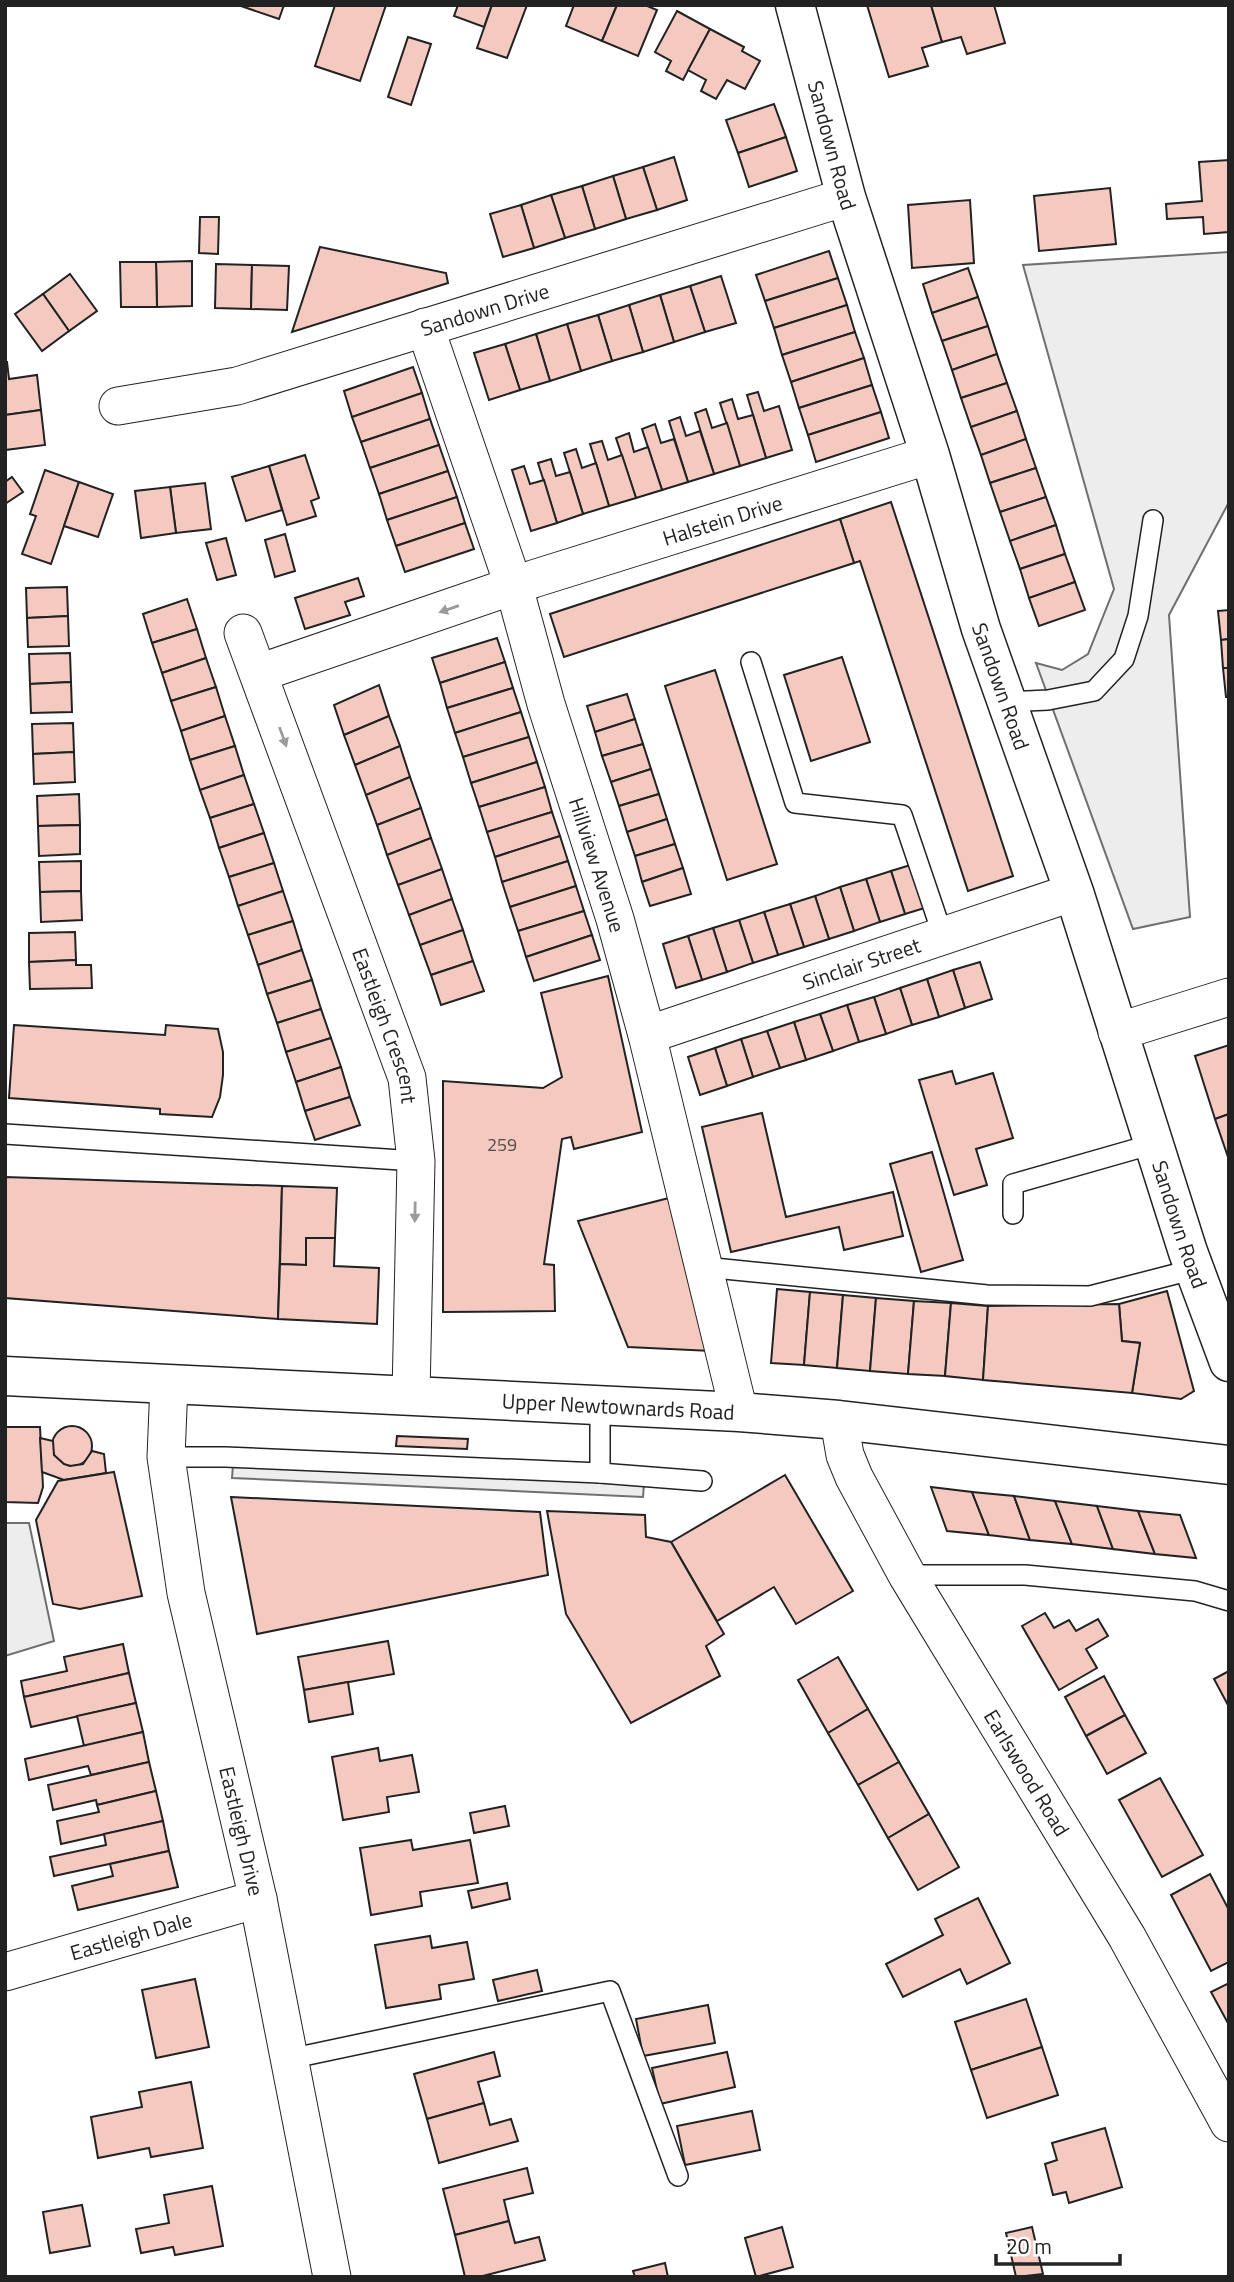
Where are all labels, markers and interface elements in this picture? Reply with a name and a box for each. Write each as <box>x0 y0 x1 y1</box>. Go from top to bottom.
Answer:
street label: Sandown Road <box>800 77 865 214</box>
street label: Sandown Drive <box>416 274 553 344</box>
street label: Halstein Drive <box>658 486 786 554</box>
one-way arrow <box>438 604 459 615</box>
street label: Sandown Road <box>964 618 1038 754</box>
one-way arrow <box>278 727 289 748</box>
street label: Hillview Avenue <box>561 793 634 936</box>
street label: Sinclair Street <box>798 928 925 998</box>
street label: Eastleigh Crescent <box>344 943 426 1105</box>
house number: 259 <box>487 1131 517 1158</box>
street label: Sandown Road <box>1144 1156 1216 1293</box>
one-way arrow <box>409 1201 421 1223</box>
street label: Upper Newtownards Road <box>501 1384 735 1428</box>
street label: Earlswood Road <box>976 1703 1078 1842</box>
street label: Eastleigh Drive <box>211 1763 273 1899</box>
street label: Eastleigh Dale <box>66 1903 196 1968</box>
scale bar <box>996 2222 1120 2266</box>
text: 20 m <box>1006 2230 1052 2262</box>

